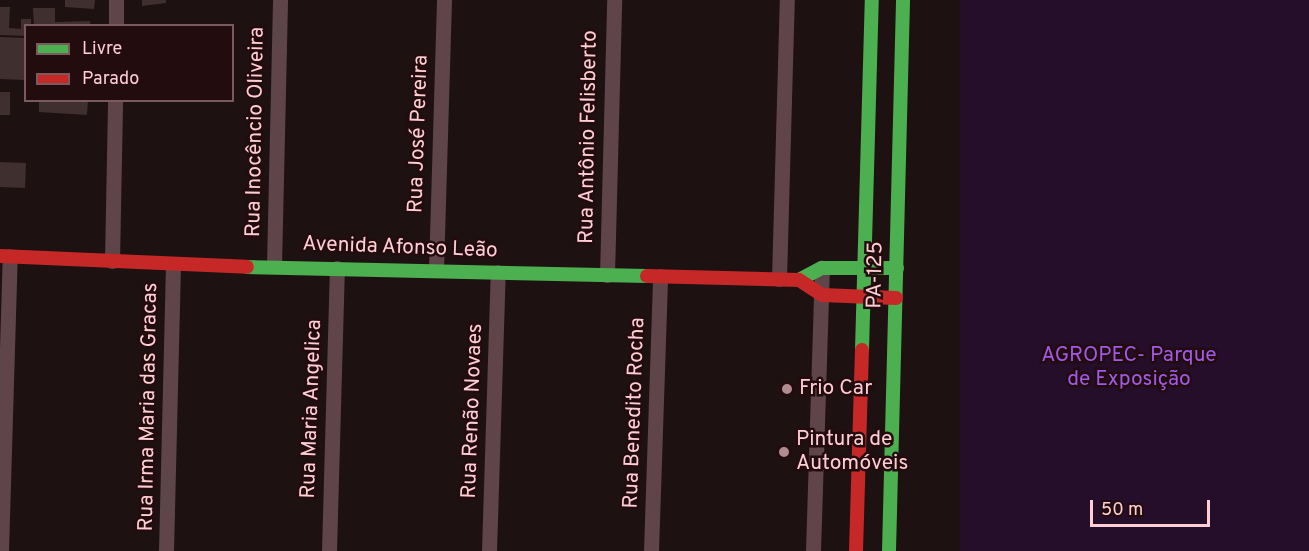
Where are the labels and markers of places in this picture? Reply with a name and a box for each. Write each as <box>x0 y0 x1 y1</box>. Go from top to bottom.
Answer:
place label: Frio Car <box>799 376 872 402</box>
marker: Frio Car <box>780 382 794 396</box>
place label: Pintura de Automóveis <box>796 427 908 477</box>
marker: Pintura de Automóveis <box>777 445 791 459</box>

